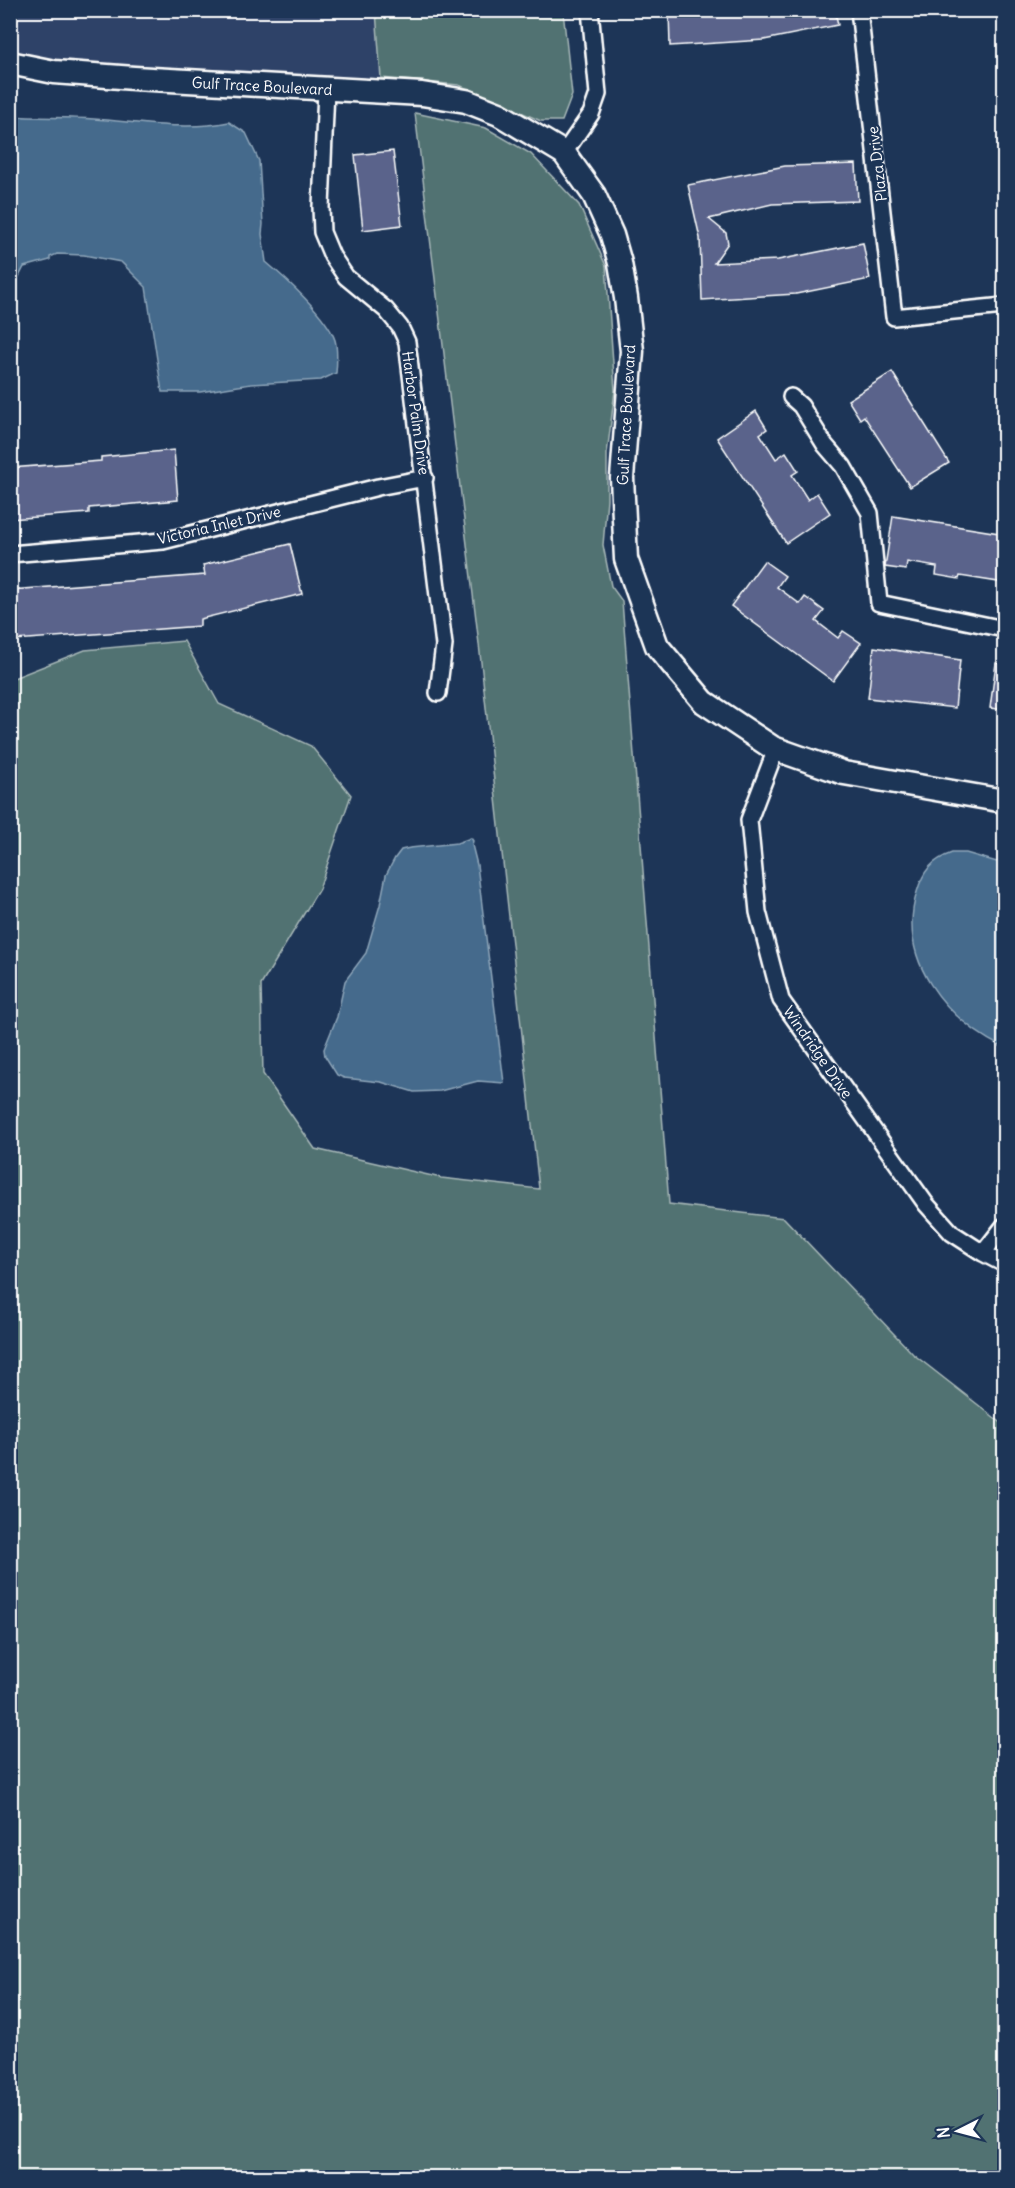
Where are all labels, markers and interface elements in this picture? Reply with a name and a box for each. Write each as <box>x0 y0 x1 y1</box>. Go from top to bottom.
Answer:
street label: Gulf Trace Boulevard <box>191 73 333 99</box>
street label: Plaza Drive <box>863 125 891 203</box>
street label: Gulf Trace Boulevard <box>613 344 639 486</box>
street label: Harbor Palm Drive <box>398 350 434 476</box>
street label: Victoria Inlet Drive <box>155 502 283 548</box>
street label: Windridge Drive <box>779 1002 857 1102</box>
north arrow <box>928 2101 988 2161</box>
text: N <box>933 2126 954 2139</box>

